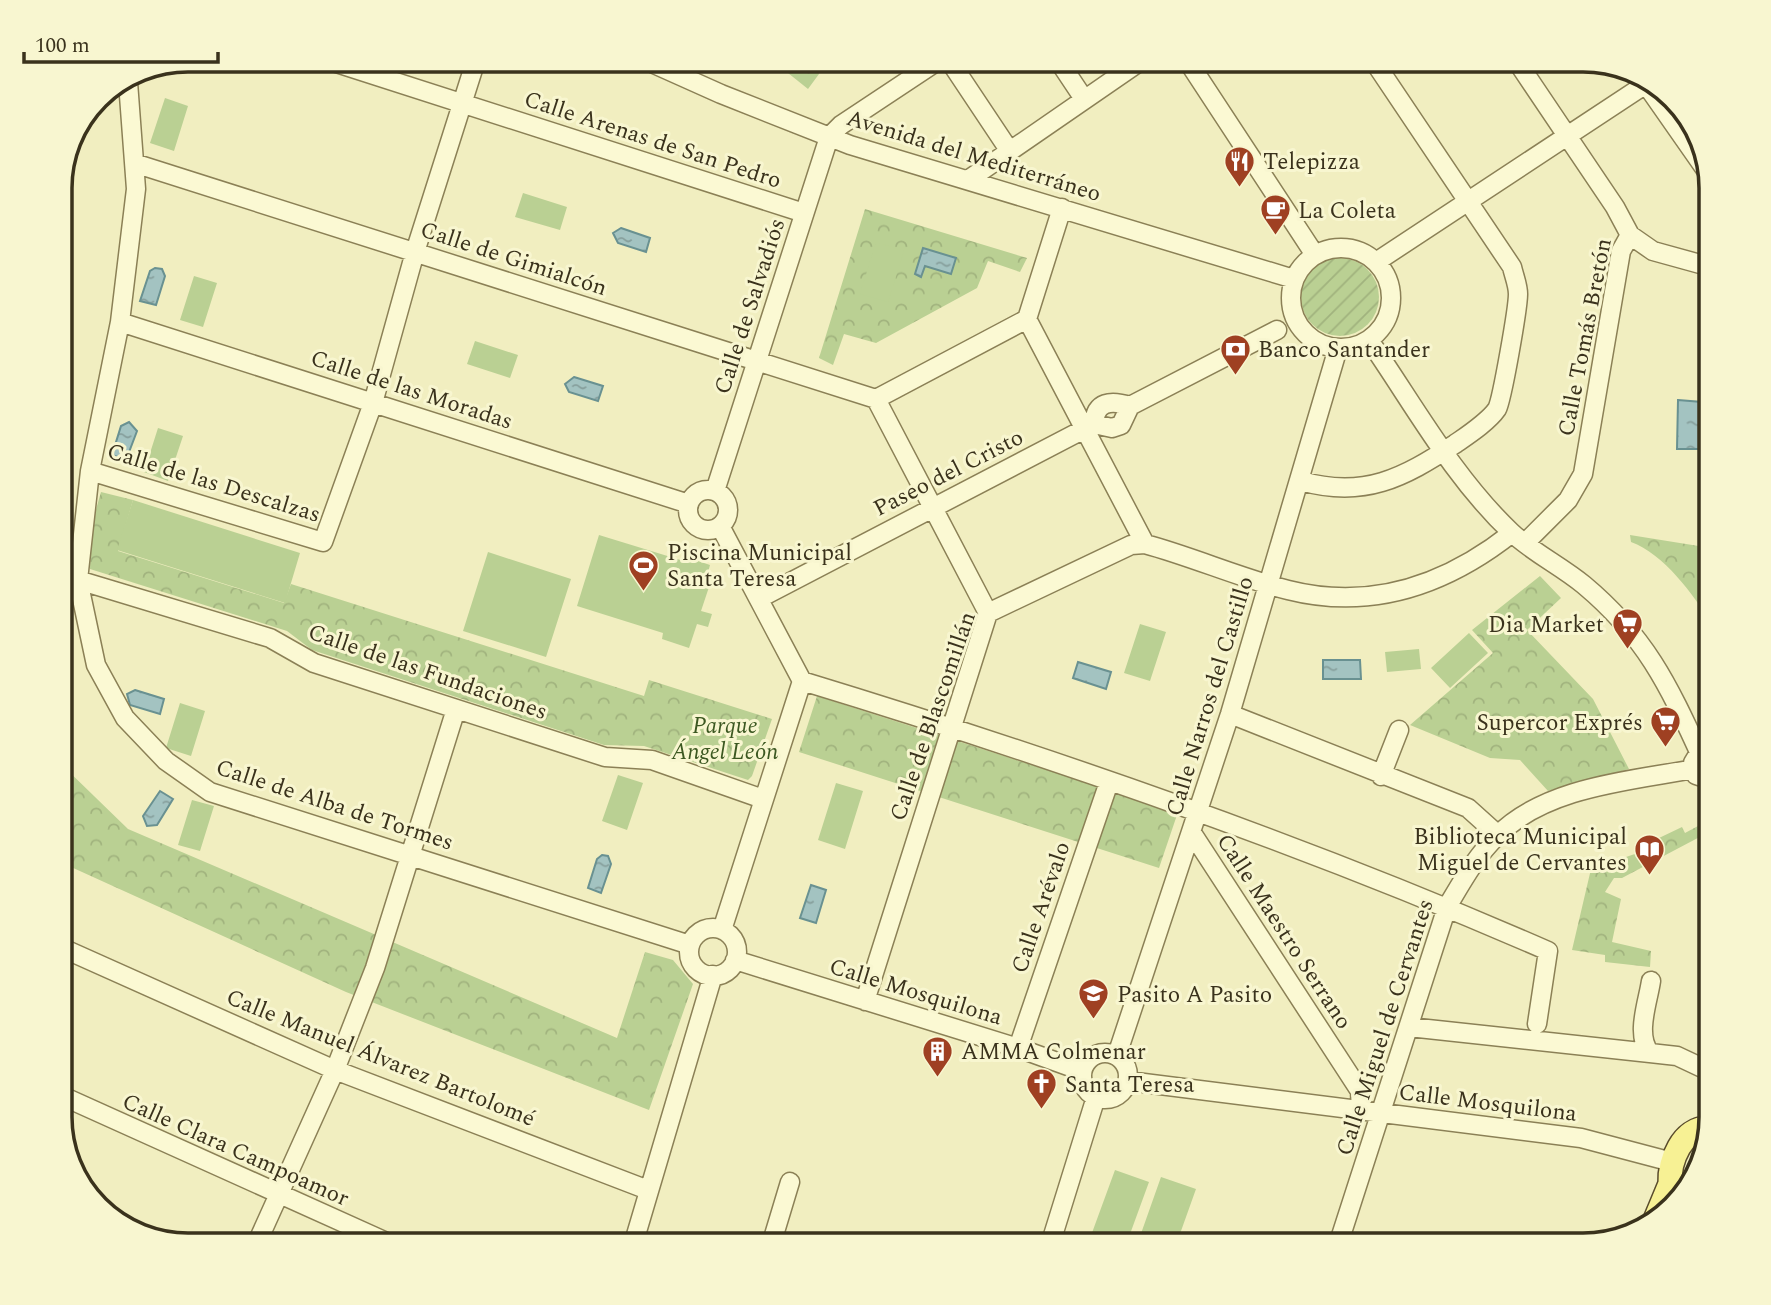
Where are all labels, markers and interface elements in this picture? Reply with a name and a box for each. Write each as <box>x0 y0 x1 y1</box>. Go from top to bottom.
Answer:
scale bar <box>24 21 219 65</box>
text: 100 m <box>35 30 90 62</box>
street label: Calle Arenas de San Pedro <box>519 82 786 199</box>
street label: Avenida del Mediterráneo <box>842 101 1105 212</box>
restaurant icon: Telepizza <box>1223 144 1257 188</box>
place label: Telepizza <box>1263 145 1360 180</box>
cafe icon: La Coleta <box>1258 193 1292 237</box>
place label: La Coleta <box>1298 194 1396 229</box>
street label: Calle de Gimialcón <box>416 213 611 306</box>
street label: Calle de Salvadiós <box>705 214 795 399</box>
street label: Calle Tomás Bretón <box>1549 235 1622 439</box>
bank icon: Banco Santander <box>1218 332 1252 376</box>
place label: Banco Santander <box>1258 333 1430 368</box>
street label: Calle de las Moradas <box>306 341 517 440</box>
street label: Paseo del Cristo <box>867 420 1030 526</box>
street label: Calle de las Descalzas <box>102 434 325 533</box>
place label: Piscina Municipal Santa Teresa <box>667 536 852 597</box>
sports icon: Piscina Municipal Santa Teresa <box>627 548 661 592</box>
street label: Calle Narros del Castillo <box>1157 572 1264 821</box>
street label: Calle de Blascomillán <box>881 607 986 826</box>
supermarket icon: Dia Market <box>1610 607 1644 651</box>
place label: Dia Market <box>1488 608 1604 643</box>
street label: Calle de las Fundaciones <box>303 615 552 730</box>
supermarket icon: Supercor Exprés <box>1649 705 1683 749</box>
place label: Supercor Exprés <box>1477 706 1643 741</box>
park label: Parque Ángel León <box>670 709 779 770</box>
street label: Calle de Alba de Tormes <box>211 750 458 860</box>
place label: Biblioteca Municipal Miguel de Cervantes <box>1413 820 1627 881</box>
street label: Calle Maestro Serrano <box>1207 827 1360 1037</box>
library icon: Biblioteca Municipal Miguel de Cervantes <box>1633 832 1667 876</box>
street label: Calle Arévalo <box>1003 837 1080 978</box>
street label: Calle Miguel de Cervantes <box>1327 895 1444 1160</box>
street label: Calle Mosquilona <box>825 949 1006 1035</box>
school or university icon: Pasito A Pasito <box>1077 977 1111 1021</box>
place label: Pasito A Pasito <box>1117 978 1272 1013</box>
street label: Calle Manuel Álvarez Bartolomé <box>221 980 540 1137</box>
building icon: AMMA Colmenar <box>921 1034 955 1078</box>
place label: AMMA Colmenar <box>961 1035 1146 1070</box>
church icon: Santa Teresa <box>1025 1067 1059 1111</box>
place label: Santa Teresa <box>1065 1068 1194 1103</box>
street label: Calle Mosquilona <box>1397 1075 1579 1132</box>
street label: Calle Clara Campoamor <box>116 1084 355 1216</box>

